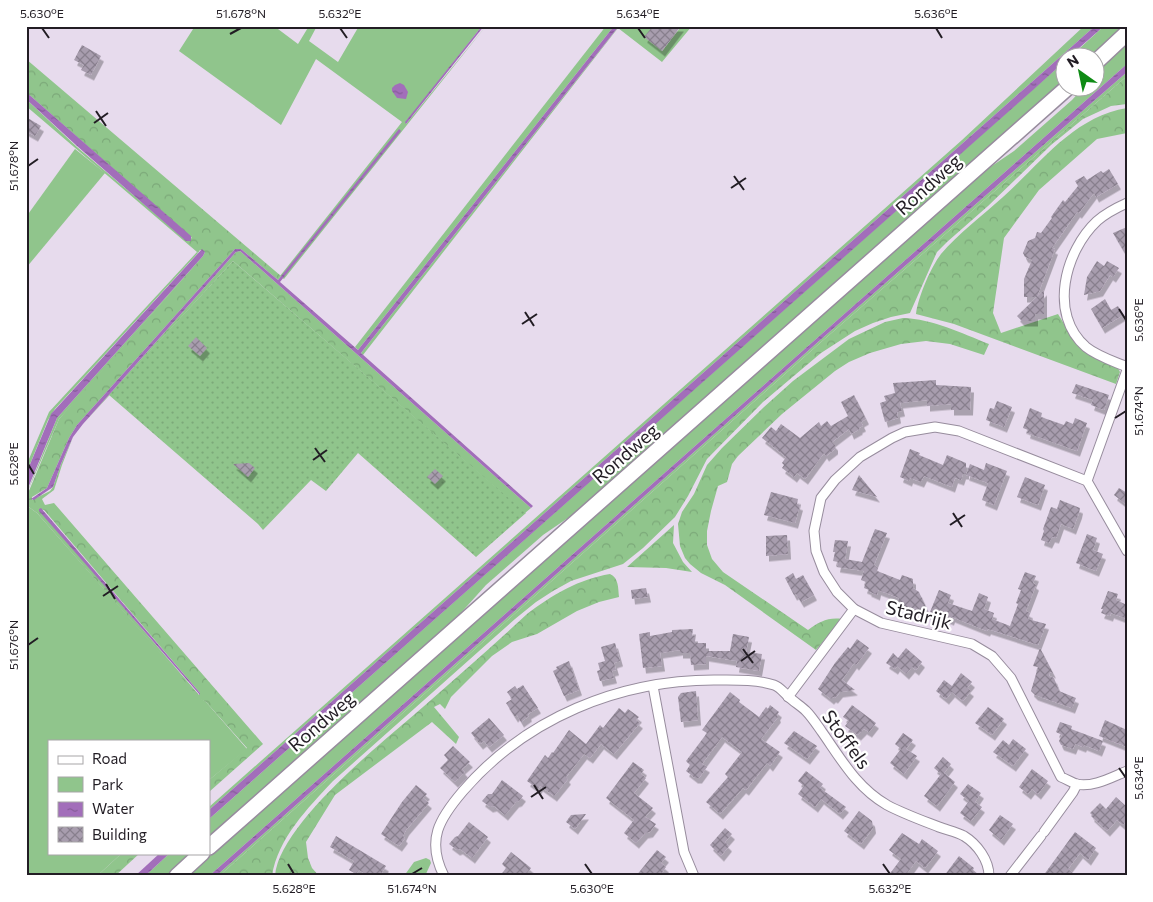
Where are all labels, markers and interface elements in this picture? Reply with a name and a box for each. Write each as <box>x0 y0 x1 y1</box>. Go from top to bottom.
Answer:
text: 5.630°E <box>20 6 64 20</box>
text: 51.678°N <box>216 6 266 20</box>
text: 5.632°E <box>319 6 361 20</box>
text: 5.634°E <box>616 6 660 20</box>
text: 5.636°E <box>914 6 958 20</box>
north arrow <box>1056 48 1106 98</box>
text: N <box>1064 51 1082 71</box>
text: 51.678°N <box>6 141 20 191</box>
street label: Rondweg <box>890 149 966 219</box>
text: 5.636°E <box>1131 298 1145 342</box>
text: 51.674°N <box>1131 386 1145 436</box>
street label: Rondweg <box>587 418 663 488</box>
text: 5.628°E <box>6 442 20 486</box>
street label: Stadrijk <box>884 595 954 633</box>
text: 51.676°N <box>6 620 20 670</box>
street label: Rondweg <box>283 686 359 756</box>
street label: Stoffels <box>818 705 876 773</box>
legend <box>48 740 210 854</box>
text: Road <box>92 749 127 767</box>
text: 5.634°E <box>1131 756 1145 800</box>
text: Park <box>92 775 123 793</box>
text: Water <box>92 799 134 817</box>
text: Building <box>92 825 147 843</box>
text: 5.628°E <box>272 881 316 895</box>
text: 51.674°N <box>387 881 437 895</box>
text: 5.630°E <box>570 881 614 895</box>
text: 5.632°E <box>869 881 911 895</box>

